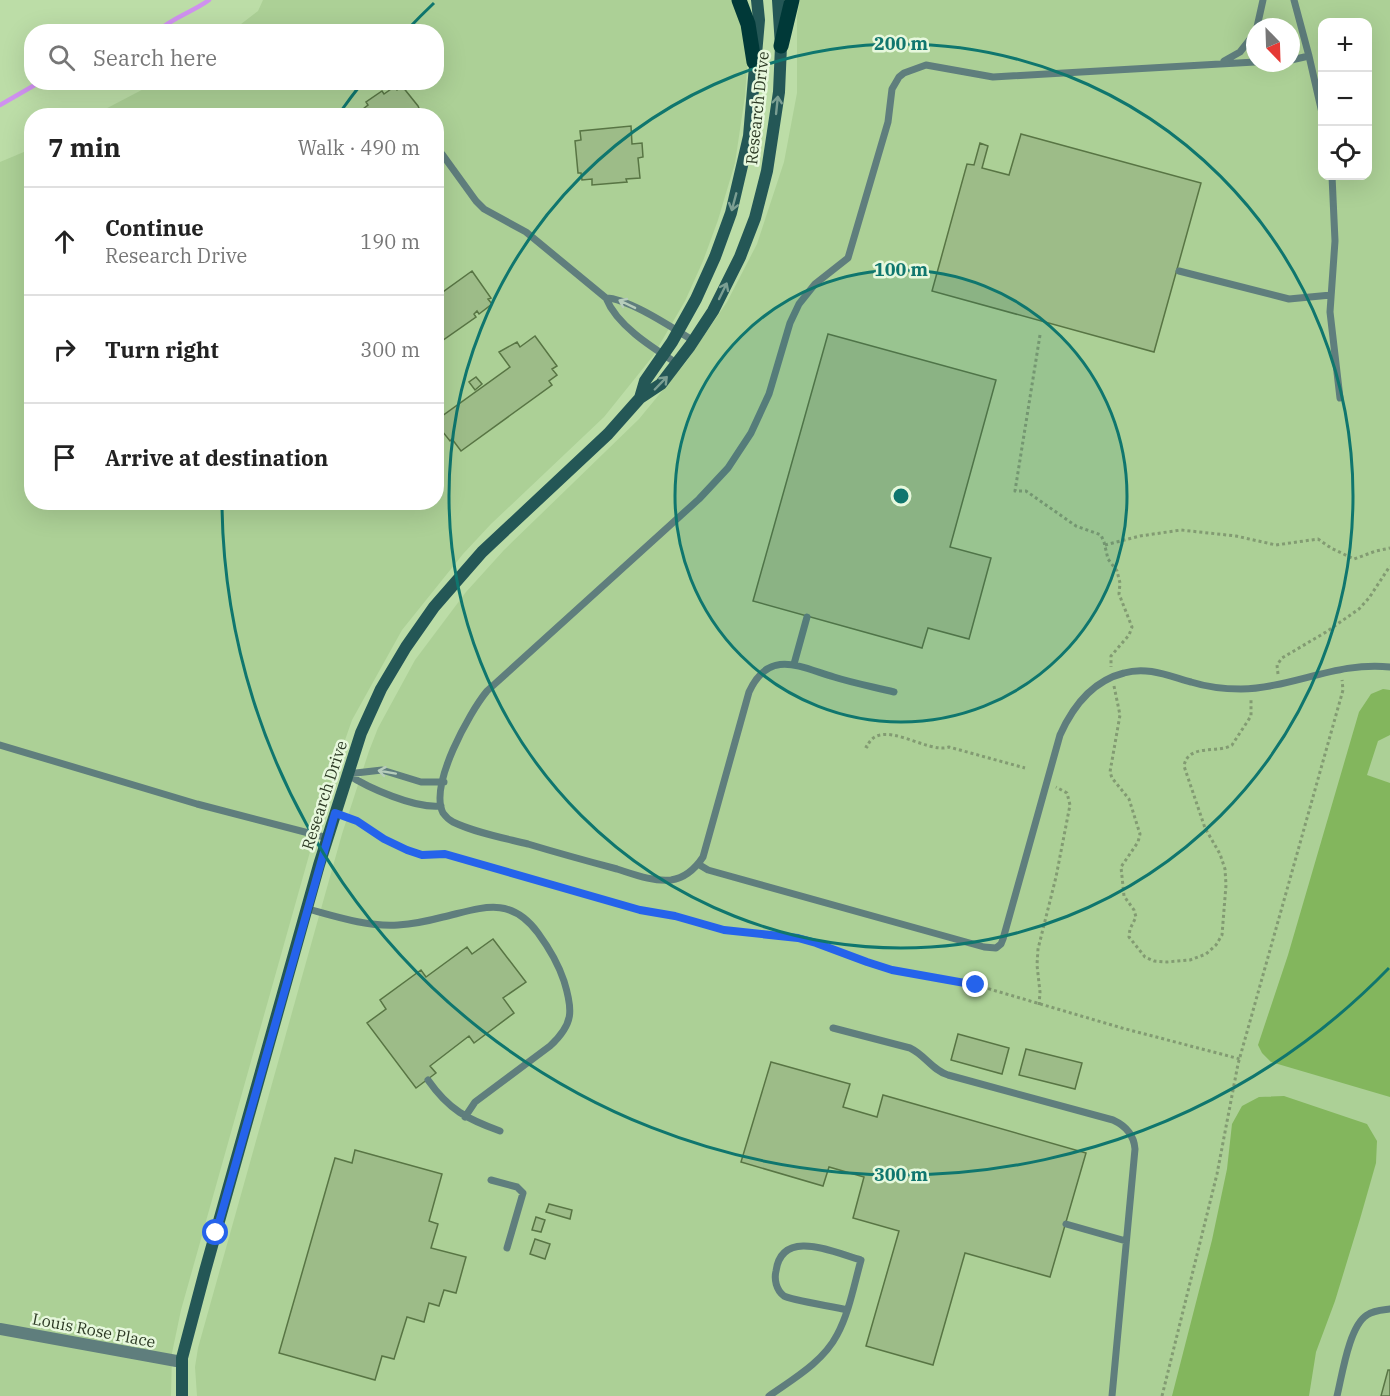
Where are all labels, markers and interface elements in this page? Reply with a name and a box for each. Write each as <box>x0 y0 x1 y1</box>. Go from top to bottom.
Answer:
north arrow <box>1246 18 1300 72</box>
map controls <box>1318 18 1372 180</box>
button: + <box>1318 18 1372 72</box>
search box <box>24 24 444 90</box>
text: 200 m <box>874 32 929 55</box>
icon: search <box>45 41 78 74</box>
text: Search here <box>93 43 217 72</box>
street label: Research Drive <box>741 50 773 166</box>
button: − <box>1318 72 1372 126</box>
one-way arrow <box>772 95 783 115</box>
button: locate <box>1318 126 1372 180</box>
text: 7 min <box>48 130 121 164</box>
text: Walk · 490 m <box>298 134 420 161</box>
one-way arrow <box>728 192 740 211</box>
text: Continue <box>105 213 204 242</box>
icon: ahead <box>48 225 81 258</box>
text: 190 m <box>360 228 420 255</box>
text: Research Drive <box>105 242 247 269</box>
text: 100 m <box>874 258 929 281</box>
one-way arrow <box>718 282 730 300</box>
one-way arrow <box>619 297 637 309</box>
icon: right <box>48 333 81 366</box>
text: Turn right <box>105 335 219 364</box>
text: 300 m <box>360 336 420 363</box>
one-way arrow <box>654 376 668 391</box>
icon: arrive <box>48 441 81 474</box>
text: Arrive at destination <box>105 443 328 472</box>
centre of rings <box>891 486 911 506</box>
street label: Research Drive <box>297 738 351 852</box>
one-way arrow <box>378 766 397 777</box>
route end <box>962 971 988 997</box>
text: 300 m <box>874 1163 929 1186</box>
route start <box>202 1219 228 1245</box>
street label: Louis Rose Place <box>31 1308 157 1352</box>

